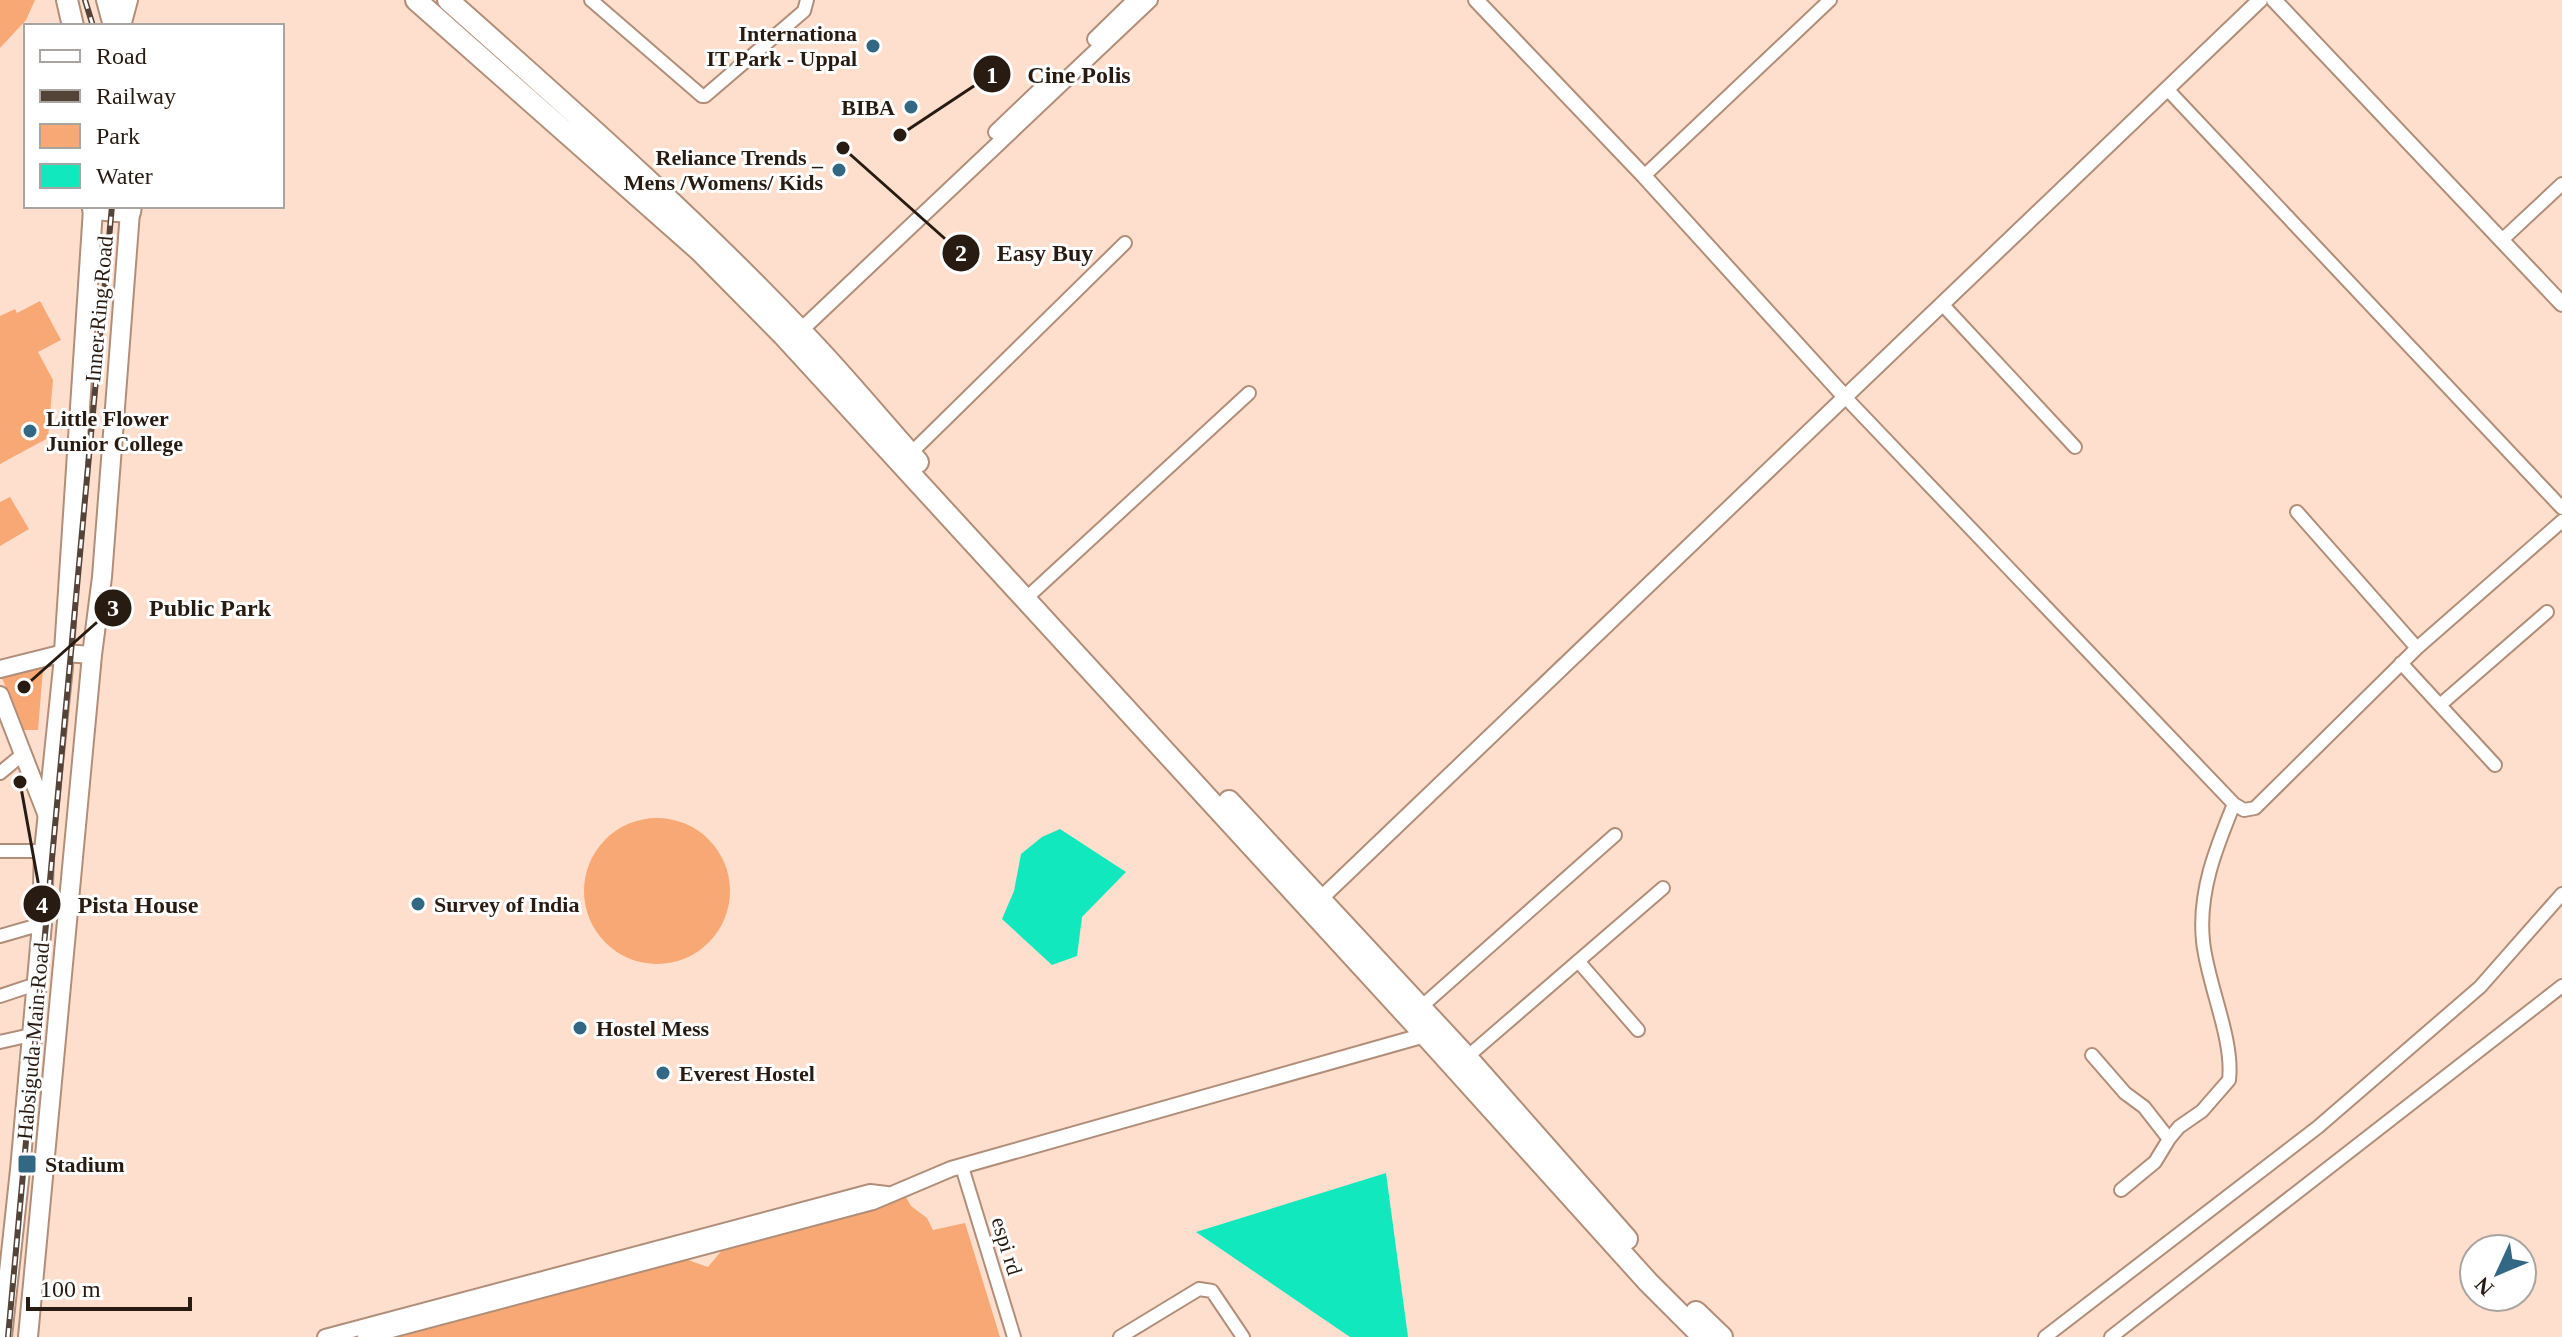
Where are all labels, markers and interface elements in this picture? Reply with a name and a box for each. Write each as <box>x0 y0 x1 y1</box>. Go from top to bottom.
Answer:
place label: Internationa IT Park - Uppal <box>706 21 857 71</box>
legend <box>24 24 284 208</box>
marker: Internationa IT Park - Uppal <box>864 37 882 55</box>
text: Road <box>96 43 147 69</box>
callout: Cine Polis <box>972 50 1147 98</box>
text: 1 <box>986 62 998 88</box>
text: Cine Polis <box>1027 62 1131 88</box>
text: Railway <box>96 83 176 109</box>
place label: BIBA <box>841 95 895 120</box>
marker: BIBA <box>902 98 920 116</box>
text: Park <box>96 123 140 149</box>
place label: Reliance Trends _ Mens /Womens/ Kids <box>624 145 824 195</box>
marker: Reliance Trends _ Mens /Womens/ Kids <box>830 161 848 179</box>
text: Water <box>96 163 153 189</box>
callout: Easy Buy <box>941 229 1109 277</box>
street label: Inner Ring Road <box>80 235 118 383</box>
text: 2 <box>955 240 967 266</box>
text: Easy Buy <box>997 240 1093 266</box>
place label: Little Flower Junior College <box>46 406 183 456</box>
marker: Little Flower Junior College <box>21 422 39 440</box>
callout: Public Park <box>93 584 287 632</box>
text: 3 <box>107 595 119 621</box>
text: Public Park <box>149 595 272 621</box>
callout: Pista House <box>22 880 214 928</box>
text: 4 <box>36 892 48 918</box>
text: Pista House <box>78 892 199 918</box>
place label: Survey of India <box>434 892 579 917</box>
marker: Survey of India <box>409 895 427 913</box>
street label: Habsiguda Main Road <box>12 941 54 1141</box>
place label: Hostel Mess <box>596 1016 709 1041</box>
marker: Hostel Mess <box>571 1019 589 1037</box>
place label: Everest Hostel <box>679 1061 815 1086</box>
marker: Everest Hostel <box>654 1064 672 1082</box>
place label: Stadium <box>45 1152 124 1177</box>
marker: Stadium <box>16 1153 38 1175</box>
street label: espi rd <box>986 1214 1028 1278</box>
north arrow <box>2458 1233 2538 1313</box>
scale bar <box>28 1261 190 1311</box>
text: N <box>2469 1272 2498 1301</box>
text: 100 m <box>40 1276 101 1302</box>

